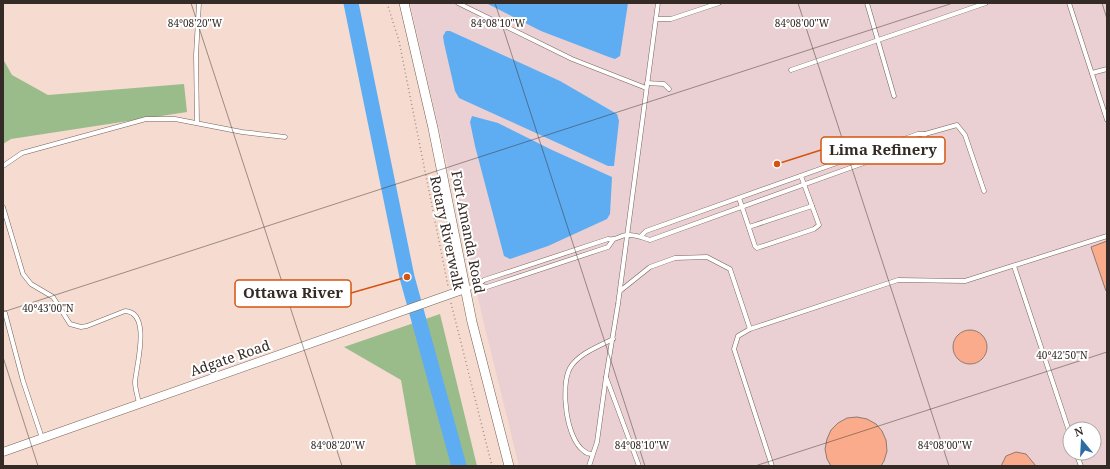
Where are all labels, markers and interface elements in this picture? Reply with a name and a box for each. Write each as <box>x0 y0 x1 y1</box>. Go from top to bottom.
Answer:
text: 84°08'20"W <box>168 16 223 30</box>
text: 84°08'10"W <box>471 16 526 30</box>
text: 84°08'00"W <box>775 16 830 30</box>
callout: Lima Refinery <box>821 137 945 164</box>
text: Lima Refinery <box>829 139 937 159</box>
street label: Fort Amanda Road <box>447 169 490 295</box>
street label: Rotary Riverwalk <box>426 174 469 293</box>
callout: Ottawa River <box>235 280 351 307</box>
text: Ottawa River <box>243 282 343 302</box>
text: 40°43'00"N <box>22 301 74 315</box>
street label: Adgate Road <box>187 335 273 380</box>
text: 40°42'50"N <box>1036 348 1088 362</box>
north arrow <box>1062 421 1102 461</box>
text: N <box>1072 422 1086 439</box>
text: 84°08'20"W <box>311 438 366 452</box>
text: 84°08'10"W <box>615 438 670 452</box>
text: 84°08'00"W <box>918 438 973 452</box>

